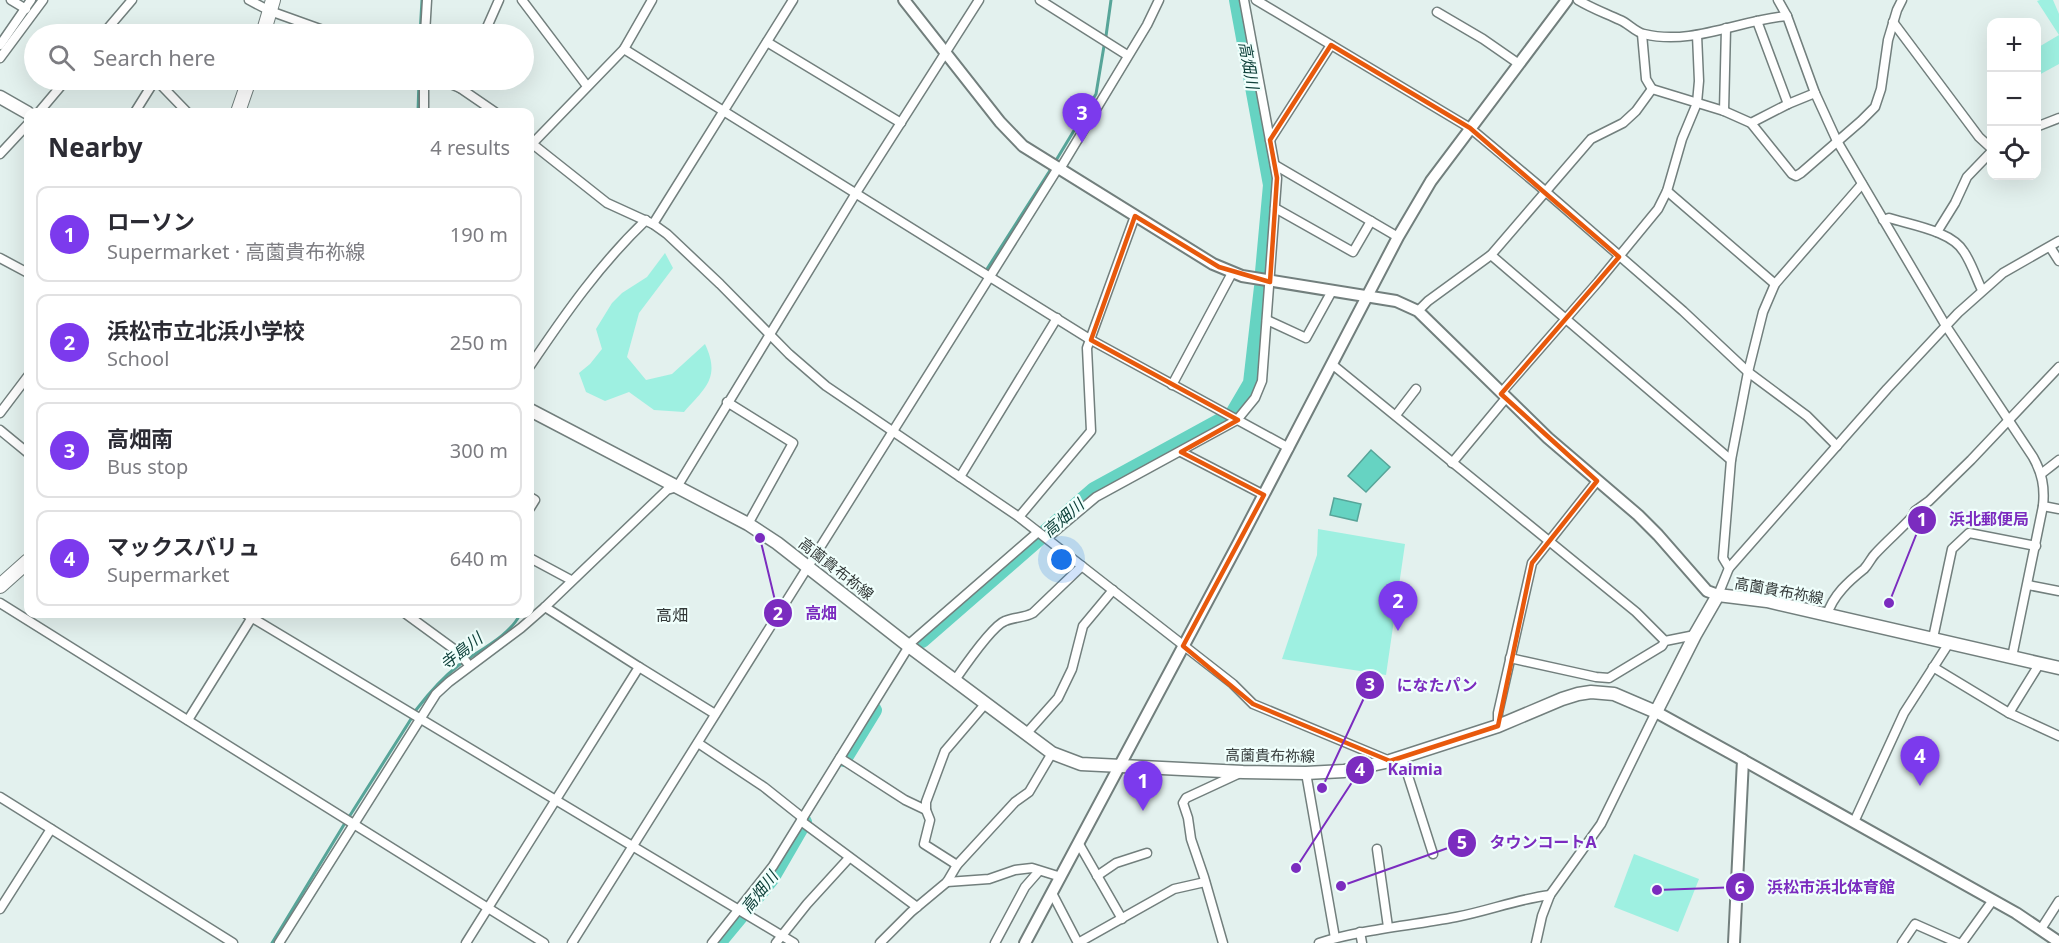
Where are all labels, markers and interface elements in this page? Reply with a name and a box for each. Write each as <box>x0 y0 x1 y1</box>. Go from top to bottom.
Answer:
map controls <box>1987 18 2041 180</box>
button: + <box>1987 18 2041 72</box>
search box <box>24 24 534 90</box>
water label: 高畑川 <box>1234 39 1264 93</box>
icon: search <box>45 41 78 74</box>
text: Search here <box>93 42 215 72</box>
button: − <box>1987 72 2041 126</box>
pin: 3 <box>1062 94 1102 143</box>
button: locate <box>1987 126 2041 180</box>
text: Nearby <box>48 129 143 165</box>
text: 4 results <box>430 134 510 161</box>
text: ローソン <box>107 206 195 236</box>
text: 1 <box>64 221 75 248</box>
text: 190 m <box>450 221 508 248</box>
text: Supermarket · 高薗貴布祢線 <box>107 238 365 265</box>
text: 浜松市立北浜小学校 <box>107 315 305 345</box>
text: 2 <box>64 329 75 356</box>
text: 250 m <box>450 329 508 356</box>
text: School <box>107 345 169 372</box>
text: 高畑南 <box>107 423 173 453</box>
text: 3 <box>64 437 75 464</box>
text: 300 m <box>450 437 508 464</box>
text: Bus stop <box>107 453 188 480</box>
water label: 高畑川 <box>1038 493 1090 542</box>
callout: 浜北郵便局 <box>1907 503 2041 537</box>
text: 1 <box>1917 507 1927 531</box>
text: 浜北郵便局 <box>1949 508 2029 530</box>
text: マックスバリュ <box>107 531 260 561</box>
street label: 高薗貴布祢線 <box>795 533 878 604</box>
text: 4 <box>64 545 75 572</box>
text: 640 m <box>450 545 508 572</box>
your location <box>1047 545 1076 574</box>
text: Supermarket <box>107 561 230 588</box>
street label: 高薗貴布祢線 <box>1733 572 1825 608</box>
pin: 2 <box>1378 582 1418 631</box>
callout: 高畑 <box>763 596 849 630</box>
text: 2 <box>773 601 783 625</box>
text: 高畑 <box>805 602 837 624</box>
district label: 高畑 <box>656 604 688 626</box>
water label: 寺島川 <box>435 626 488 674</box>
callout: になたパン <box>1355 668 1489 702</box>
text: 3 <box>1365 672 1375 696</box>
text: になたパン <box>1397 674 1477 696</box>
pin: 4 <box>1900 736 1940 786</box>
street label: 高薗貴布祢線 <box>1225 744 1315 766</box>
callout: Kaimia <box>1345 753 1454 787</box>
text: 4 <box>1355 757 1365 781</box>
text: Kaimia <box>1388 758 1442 780</box>
pin: 1 <box>1124 762 1162 811</box>
callout: タウンコートA <box>1447 826 1608 860</box>
text: 5 <box>1457 830 1467 854</box>
text: タウンコートA <box>1489 831 1597 853</box>
water label: 高畑川 <box>736 865 784 918</box>
callout: 浜松市浜北体育館 <box>1725 870 1907 904</box>
text: 6 <box>1735 875 1745 899</box>
text: 浜松市浜北体育館 <box>1767 876 1895 898</box>

